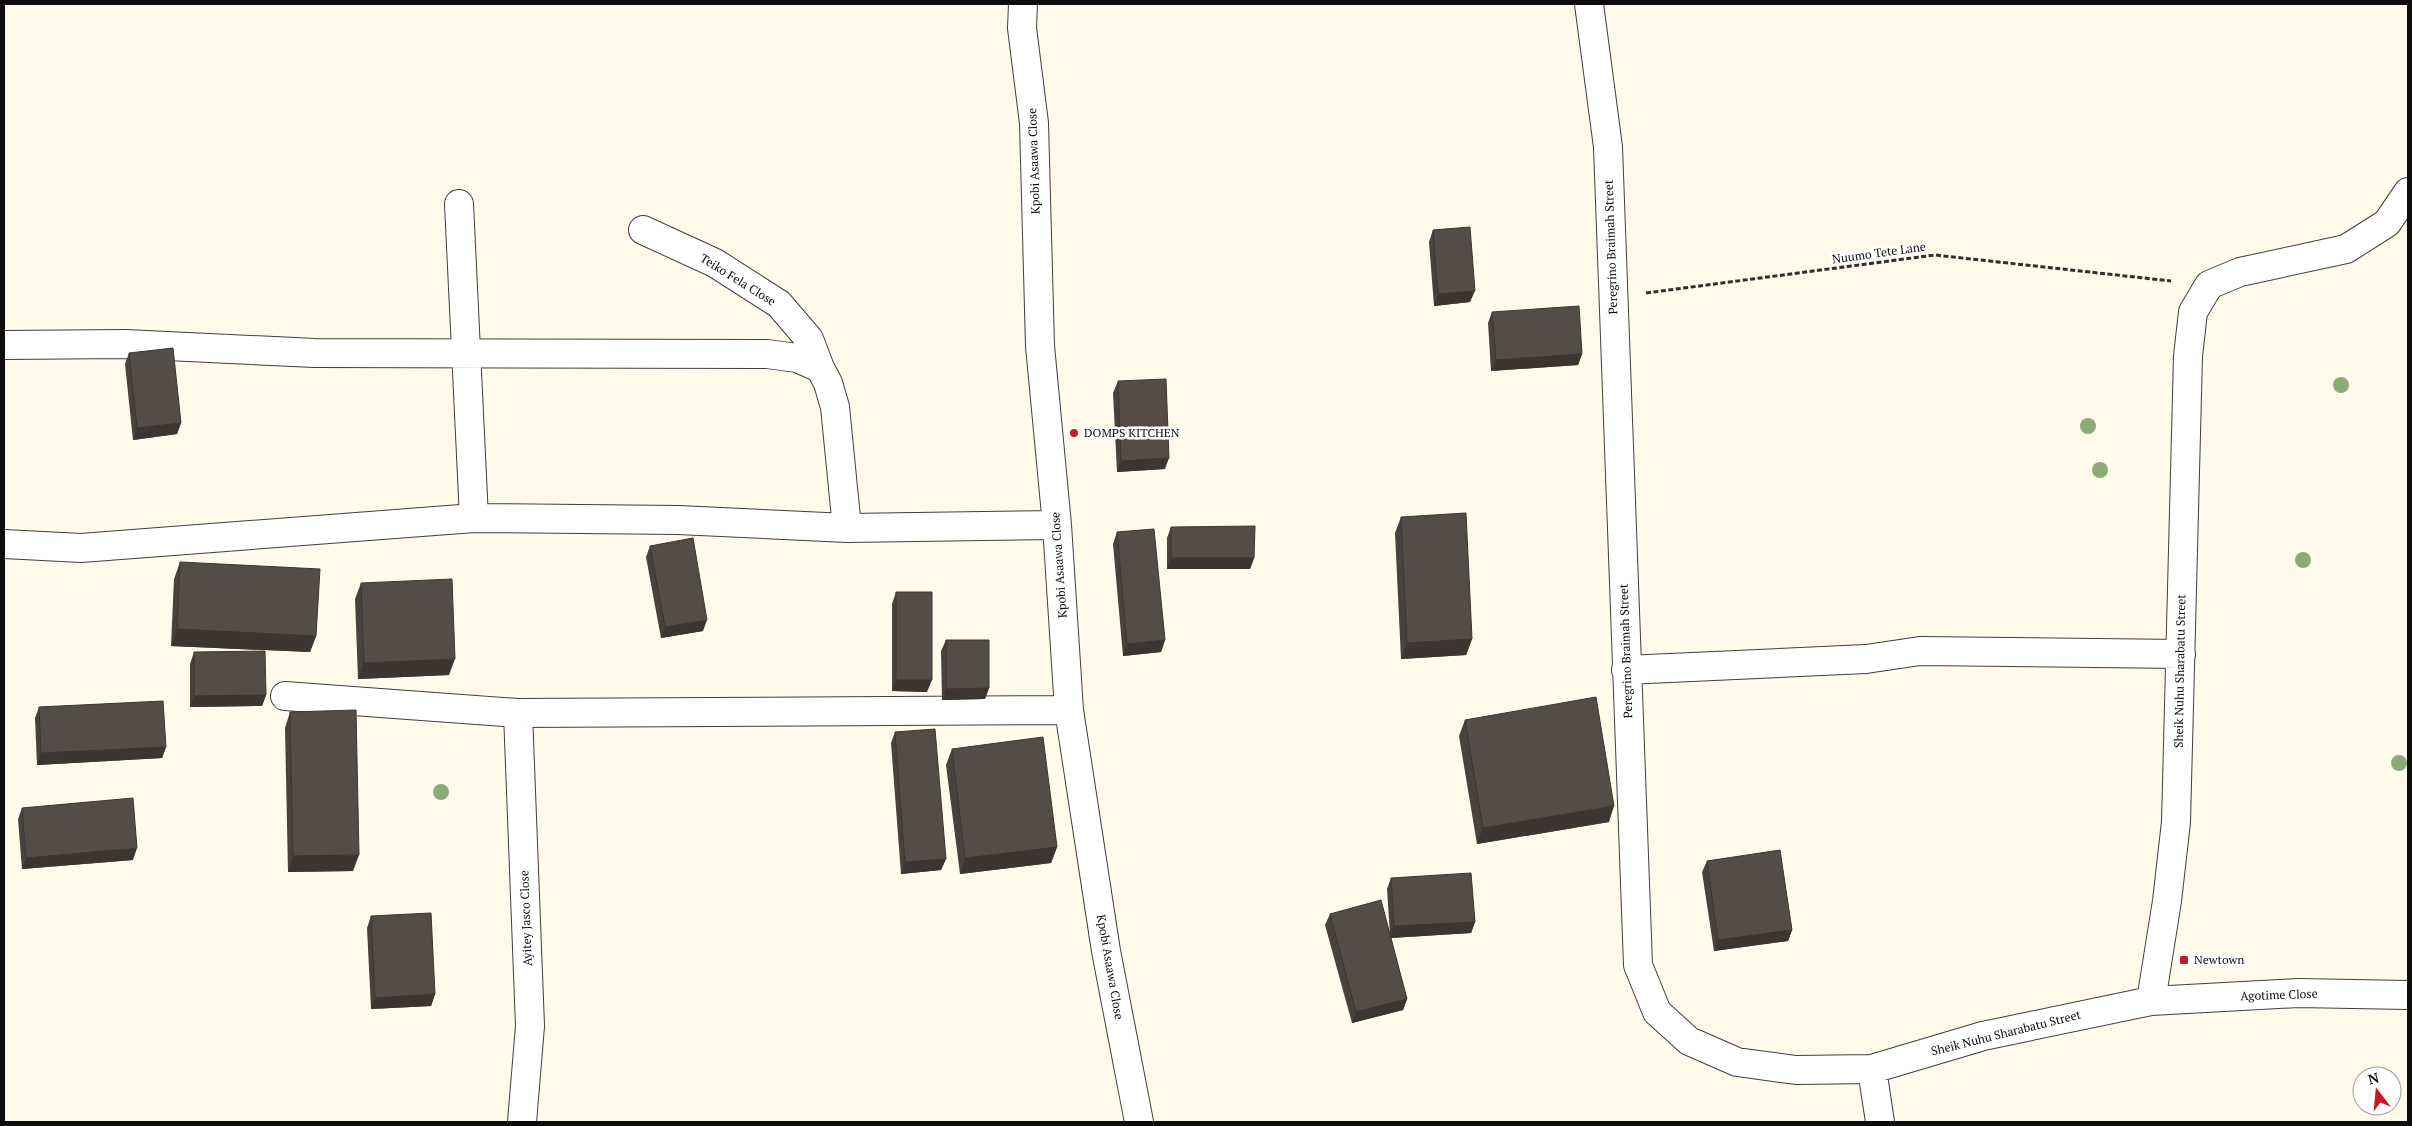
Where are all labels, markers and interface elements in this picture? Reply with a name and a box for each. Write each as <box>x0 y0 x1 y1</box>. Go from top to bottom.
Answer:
street label: Kpobi Asaawa Close <box>1024 108 1043 214</box>
street label: Peregrino Braimah Street <box>1601 179 1620 315</box>
street label: Nuumo Tete Lane <box>1831 239 1927 267</box>
street label: Teiko Fela Close <box>698 250 779 309</box>
place label: DOMPS KITCHEN <box>1084 425 1180 440</box>
marker: DOMPS KITCHEN <box>1068 427 1080 439</box>
street label: Kpobi Asaawa Close <box>1047 511 1070 619</box>
street label: Peregrino Braimah Street <box>1616 583 1635 719</box>
street label: Sheik Nuhu Sharabatu Street <box>2171 593 2188 748</box>
street label: Ayitey Jasco Close <box>516 870 535 966</box>
street label: Kpobi Asaawa Close <box>1094 913 1127 1021</box>
place label: Newtown <box>2194 952 2244 967</box>
marker: Newtown <box>2178 954 2190 966</box>
street label: Agotime Close <box>2240 986 2318 1003</box>
street label: Sheik Nuhu Sharabatu Street <box>1929 1006 2083 1058</box>
north arrow <box>2352 1066 2402 1116</box>
text: N <box>2366 1067 2381 1089</box>

